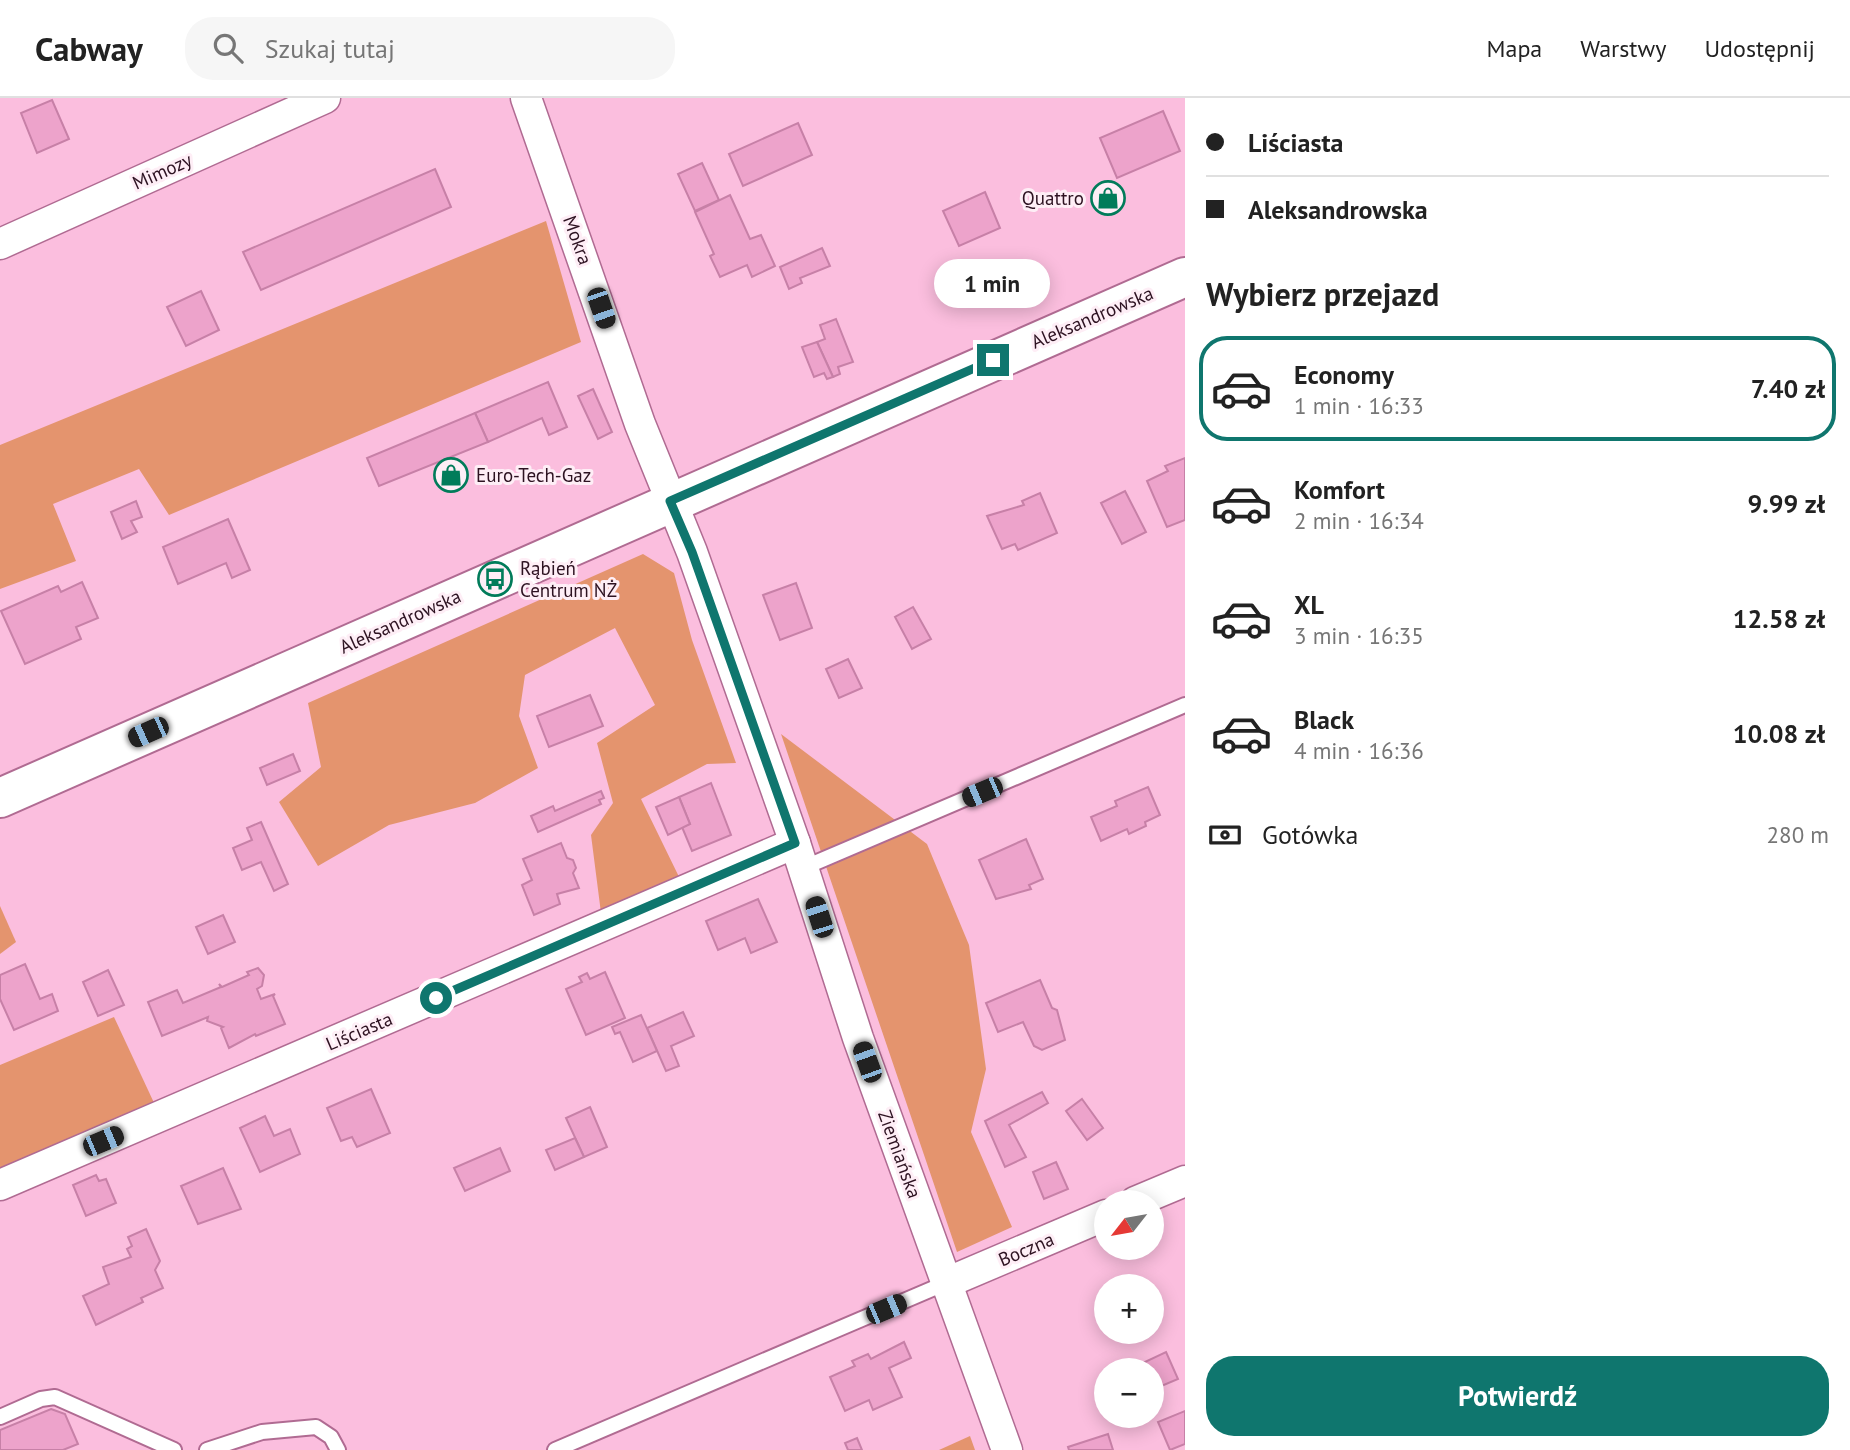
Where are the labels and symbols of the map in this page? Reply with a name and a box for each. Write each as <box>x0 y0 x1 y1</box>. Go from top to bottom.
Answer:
street label: Mimozy <box>129 147 196 195</box>
shop icon: Quattro <box>1089 179 1127 217</box>
place label: Quattro <box>1022 186 1084 210</box>
street label: Mokra <box>558 212 598 268</box>
callout: 1 min <box>935 258 1051 308</box>
street label: Aleksandrowska <box>1027 280 1157 354</box>
car <box>585 285 618 331</box>
route end <box>977 344 1009 376</box>
shop icon: Euro-Tech-Gaz <box>432 456 470 494</box>
place label: Euro-Tech-Gaz <box>476 463 591 487</box>
place label: Rąbień Centrum NŻ <box>520 556 617 602</box>
bus stop icon: Rąbień Centrum NŻ <box>476 560 514 598</box>
street label: Aleksandrowska <box>336 584 464 658</box>
car <box>125 714 172 750</box>
car <box>959 774 1006 810</box>
car <box>803 894 836 940</box>
route start <box>420 982 452 1014</box>
street label: Liściasta <box>322 1006 396 1056</box>
car <box>850 1039 885 1085</box>
street label: Ziemiańska <box>873 1107 927 1201</box>
car <box>80 1123 127 1159</box>
north arrow <box>1094 1190 1164 1260</box>
street label: Boczna <box>995 1227 1057 1271</box>
car <box>863 1291 910 1327</box>

